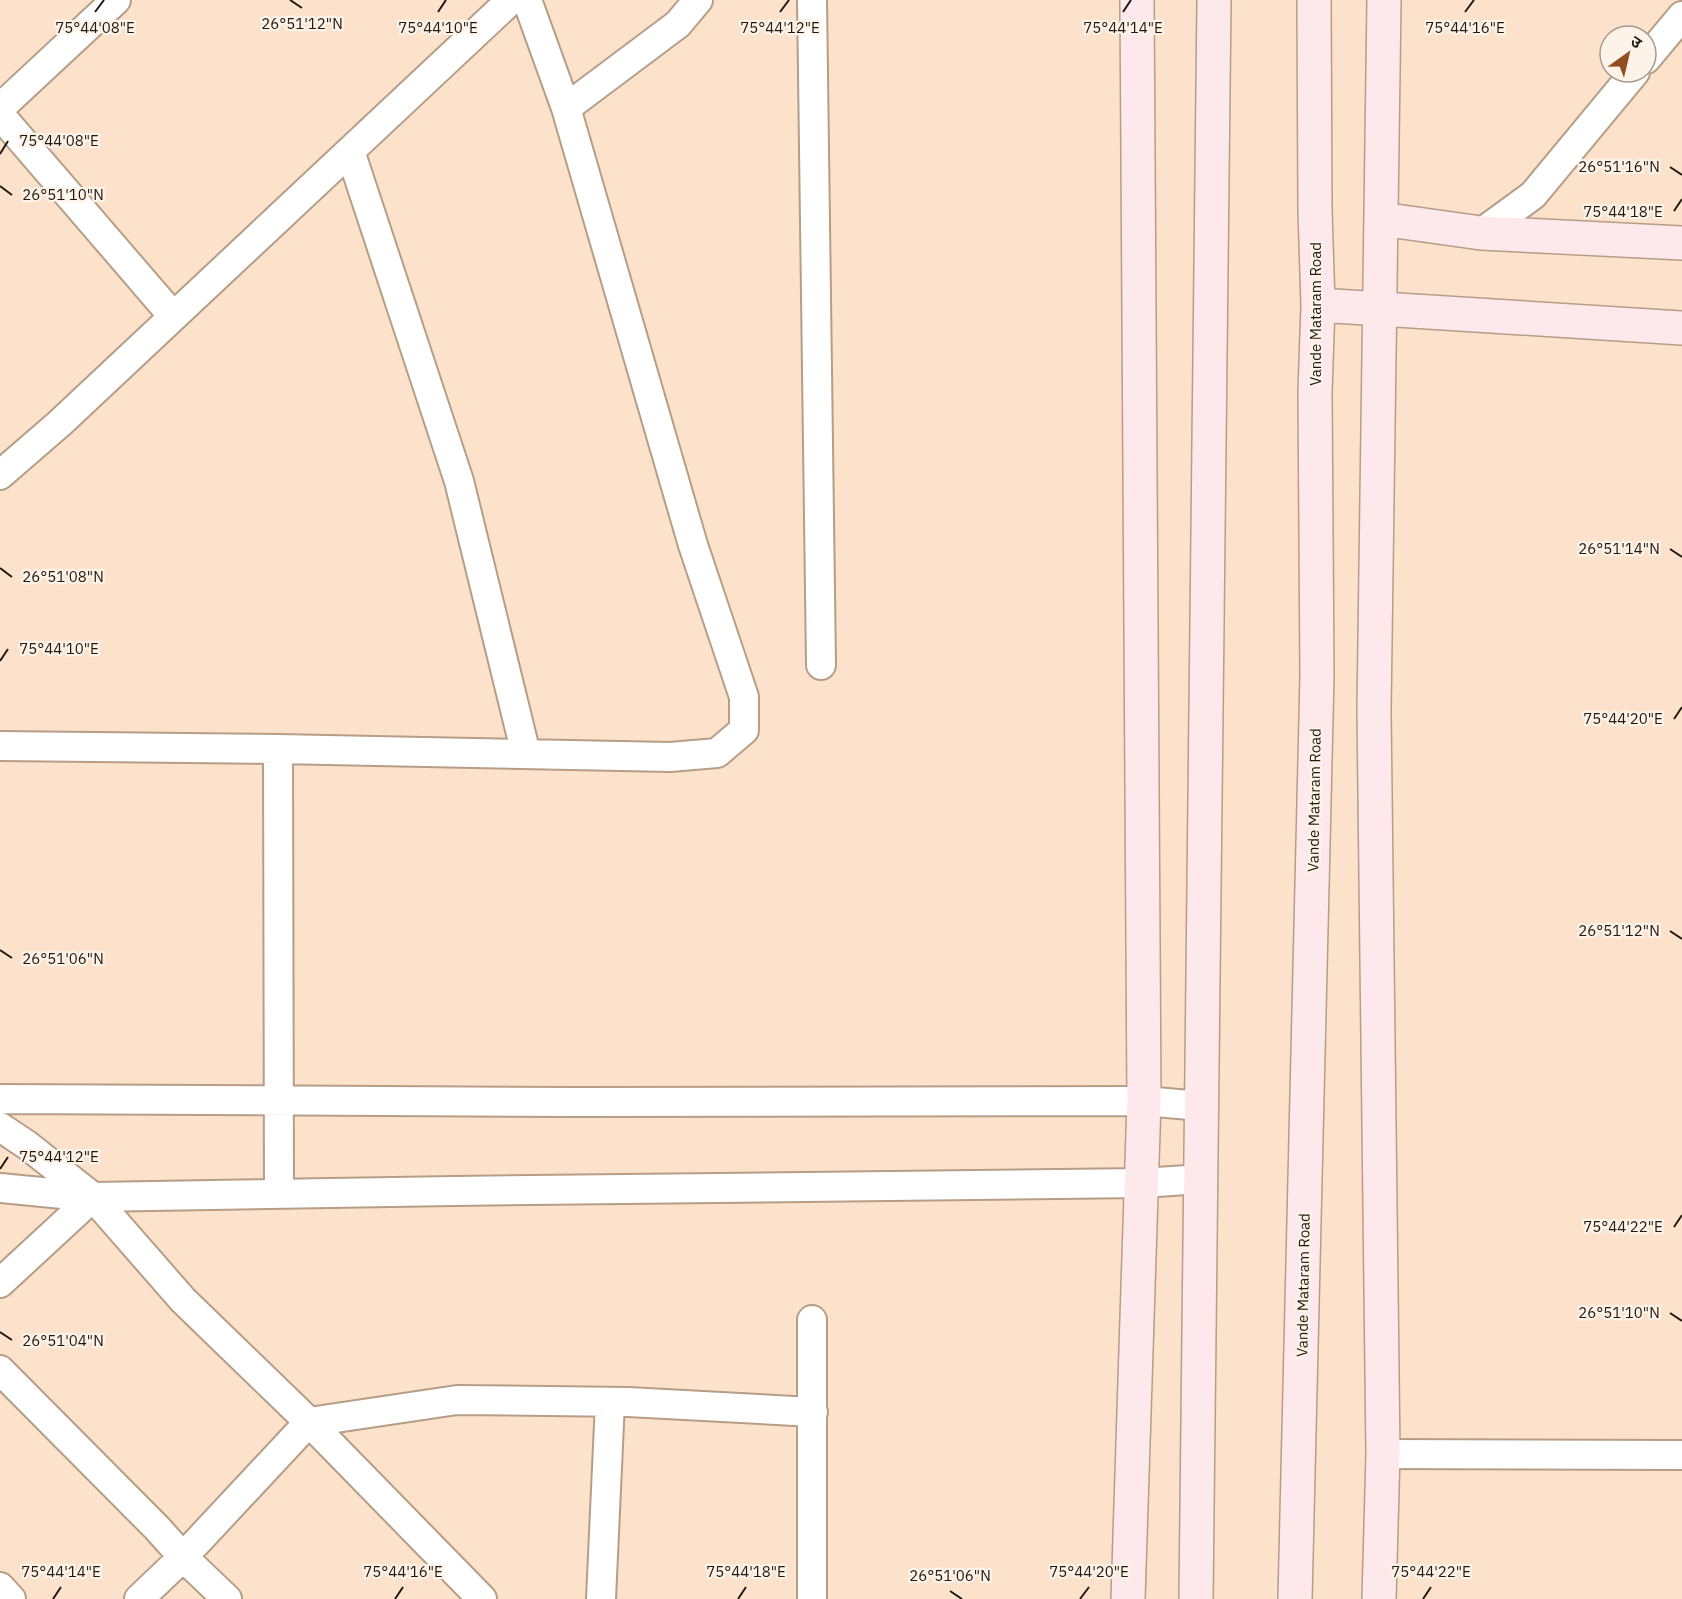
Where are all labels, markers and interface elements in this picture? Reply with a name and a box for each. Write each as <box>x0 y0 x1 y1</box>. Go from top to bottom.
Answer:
text: 26°51'12"N <box>261 14 343 33</box>
text: 75°44'08"E <box>55 18 135 37</box>
text: 75°44'10"E <box>398 18 478 37</box>
text: 75°44'12"E <box>740 18 820 37</box>
text: 75°44'14"E <box>1083 18 1163 37</box>
text: 75°44'16"E <box>1425 18 1505 37</box>
north arrow <box>1598 24 1658 84</box>
text: उ <box>1627 31 1646 53</box>
text: 75°44'08"E <box>19 131 99 150</box>
text: 26°51'16"N <box>1578 157 1660 176</box>
text: 26°51'10"N <box>22 185 104 204</box>
text: 75°44'18"E <box>1583 202 1663 221</box>
street label: Vande Mataram Road <box>1306 242 1325 386</box>
text: 26°51'14"N <box>1578 539 1660 558</box>
text: 26°51'08"N <box>22 567 104 586</box>
text: 75°44'10"E <box>19 639 99 658</box>
text: 75°44'20"E <box>1583 709 1663 728</box>
street label: Vande Mataram Road <box>1303 728 1325 872</box>
text: 26°51'12"N <box>1578 921 1660 940</box>
text: 26°51'06"N <box>22 949 104 968</box>
text: 75°44'12"E <box>19 1147 99 1166</box>
street label: Vande Mataram Road <box>1292 1213 1314 1357</box>
text: 75°44'22"E <box>1583 1217 1663 1236</box>
text: 26°51'10"N <box>1578 1303 1660 1322</box>
text: 26°51'04"N <box>22 1331 104 1350</box>
text: 75°44'14"E <box>21 1562 101 1581</box>
text: 75°44'16"E <box>363 1562 443 1581</box>
text: 75°44'18"E <box>706 1562 786 1581</box>
text: 75°44'20"E <box>1049 1562 1129 1581</box>
text: 75°44'22"E <box>1391 1562 1471 1581</box>
text: 26°51'06"N <box>909 1566 991 1585</box>

